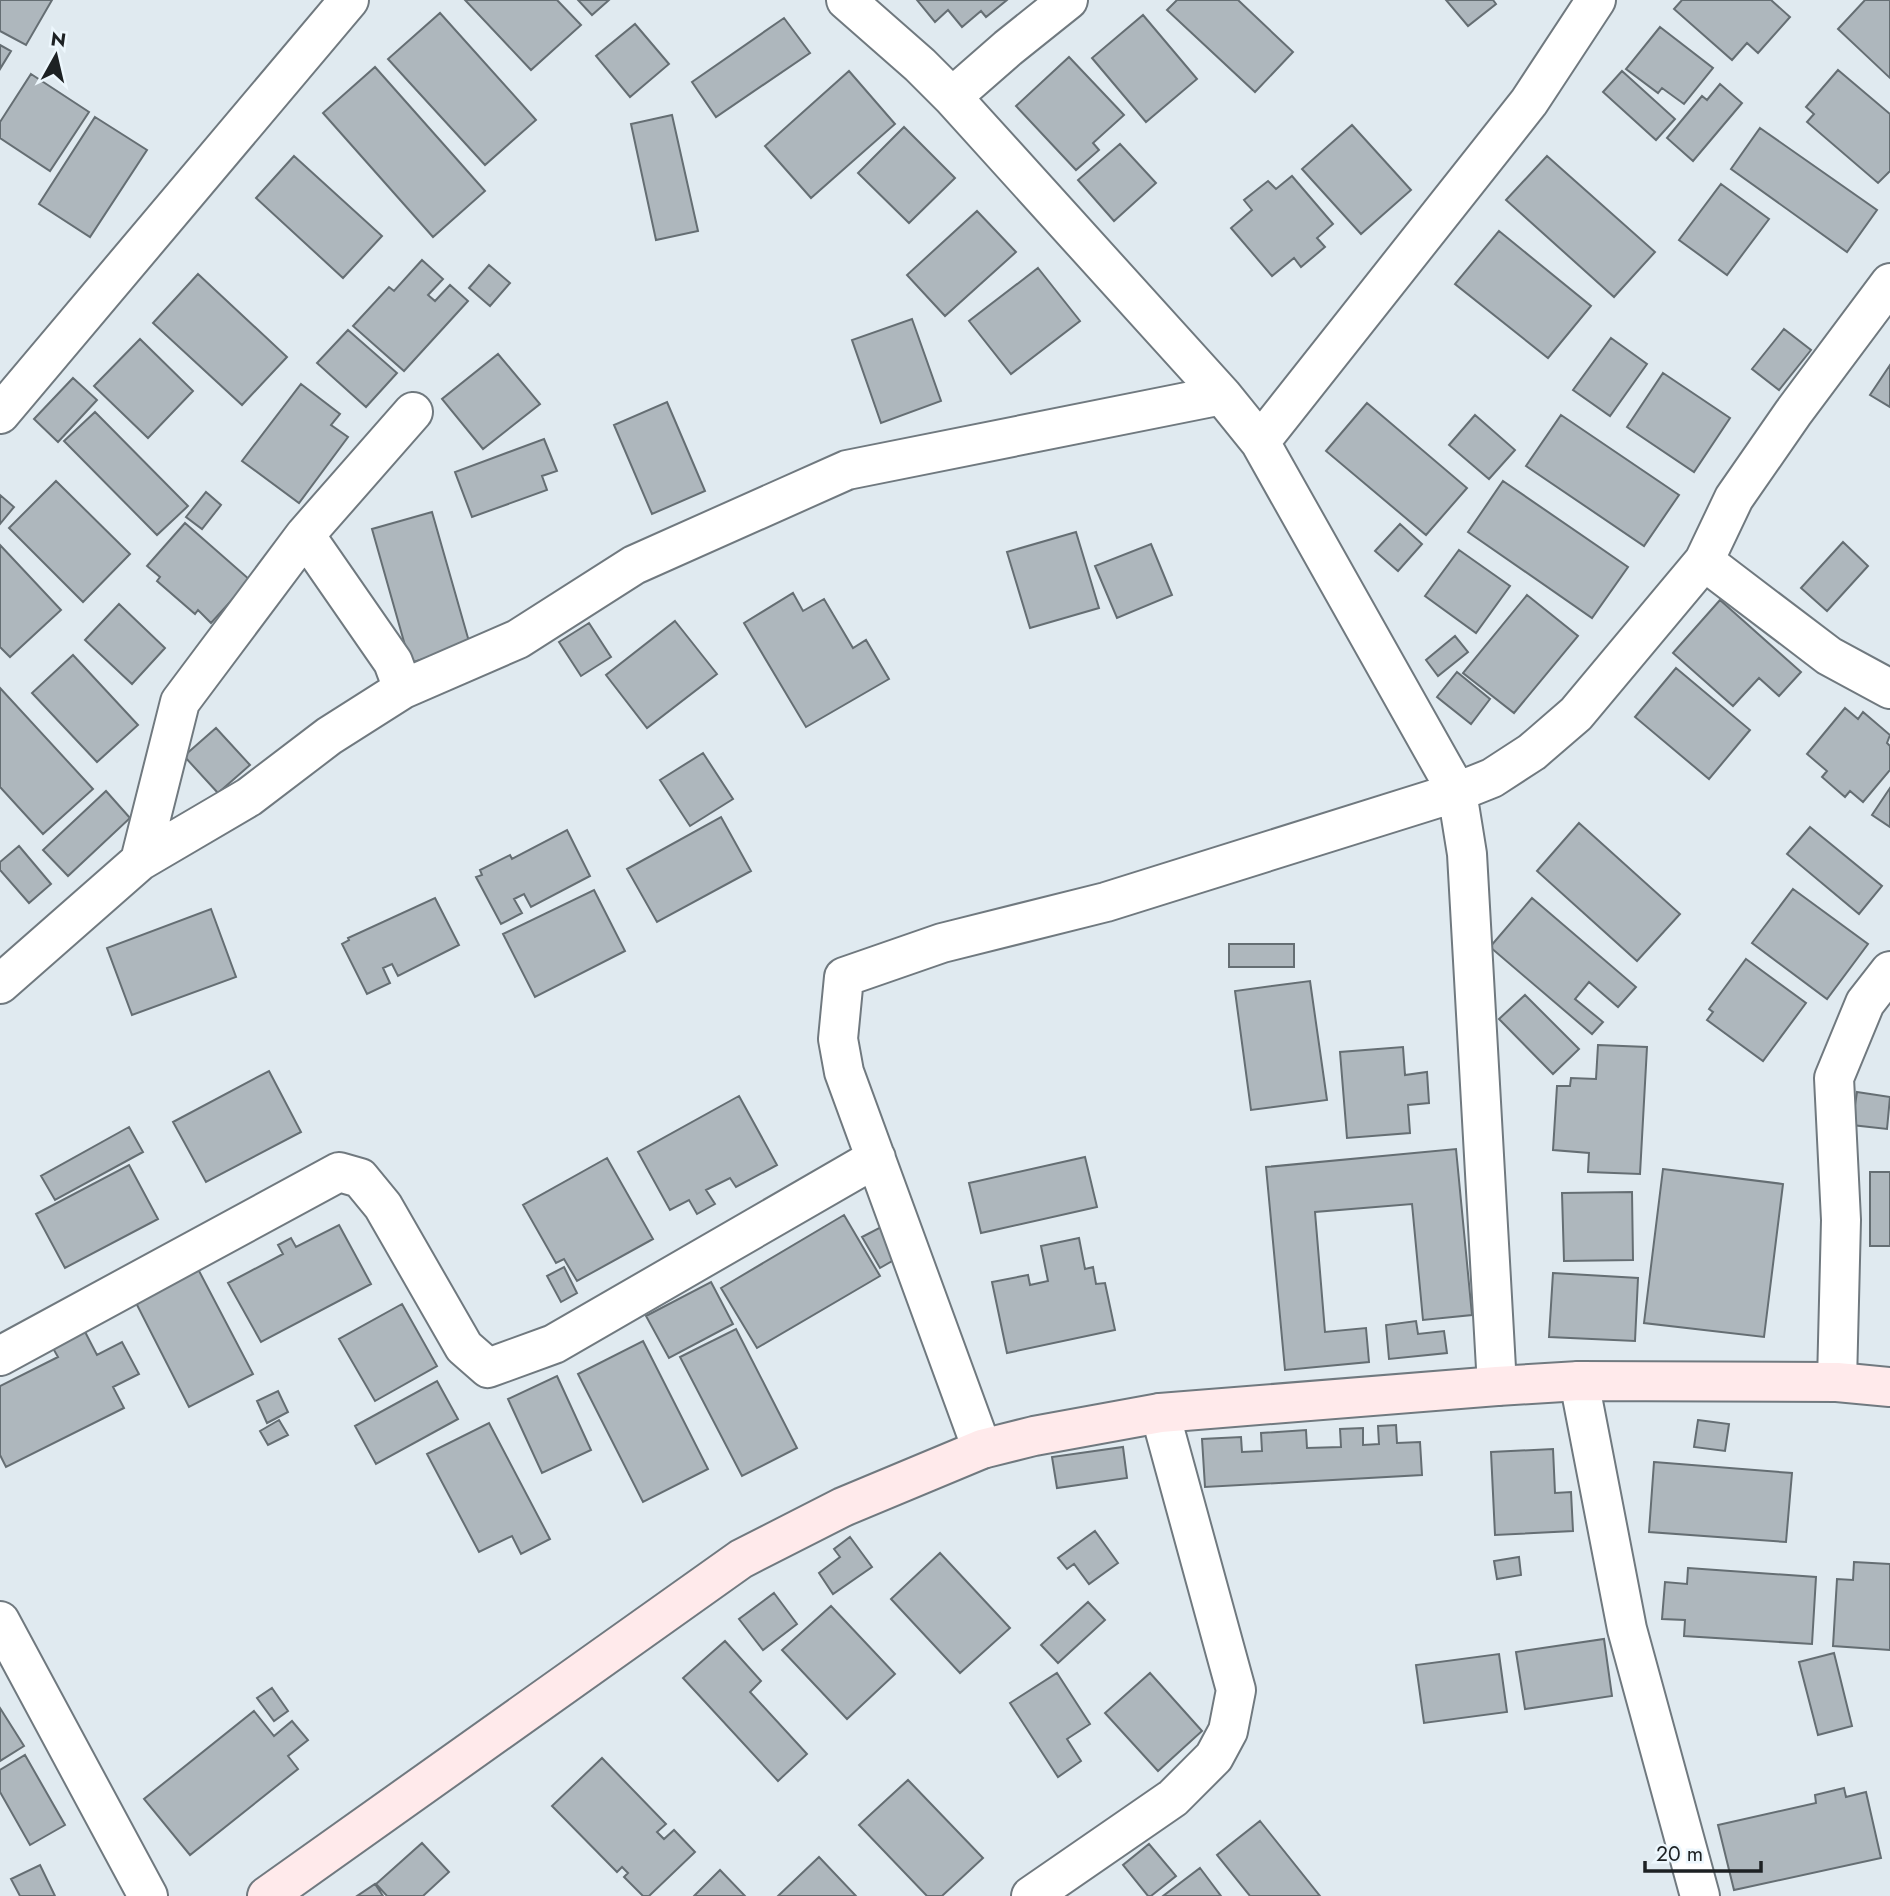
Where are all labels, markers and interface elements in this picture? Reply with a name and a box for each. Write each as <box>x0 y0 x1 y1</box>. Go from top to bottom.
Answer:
north arrow <box>21 21 91 91</box>
text: N <box>49 25 68 54</box>
scale bar <box>1645 1829 1760 1873</box>
text: 20 m <box>1656 1839 1703 1869</box>

